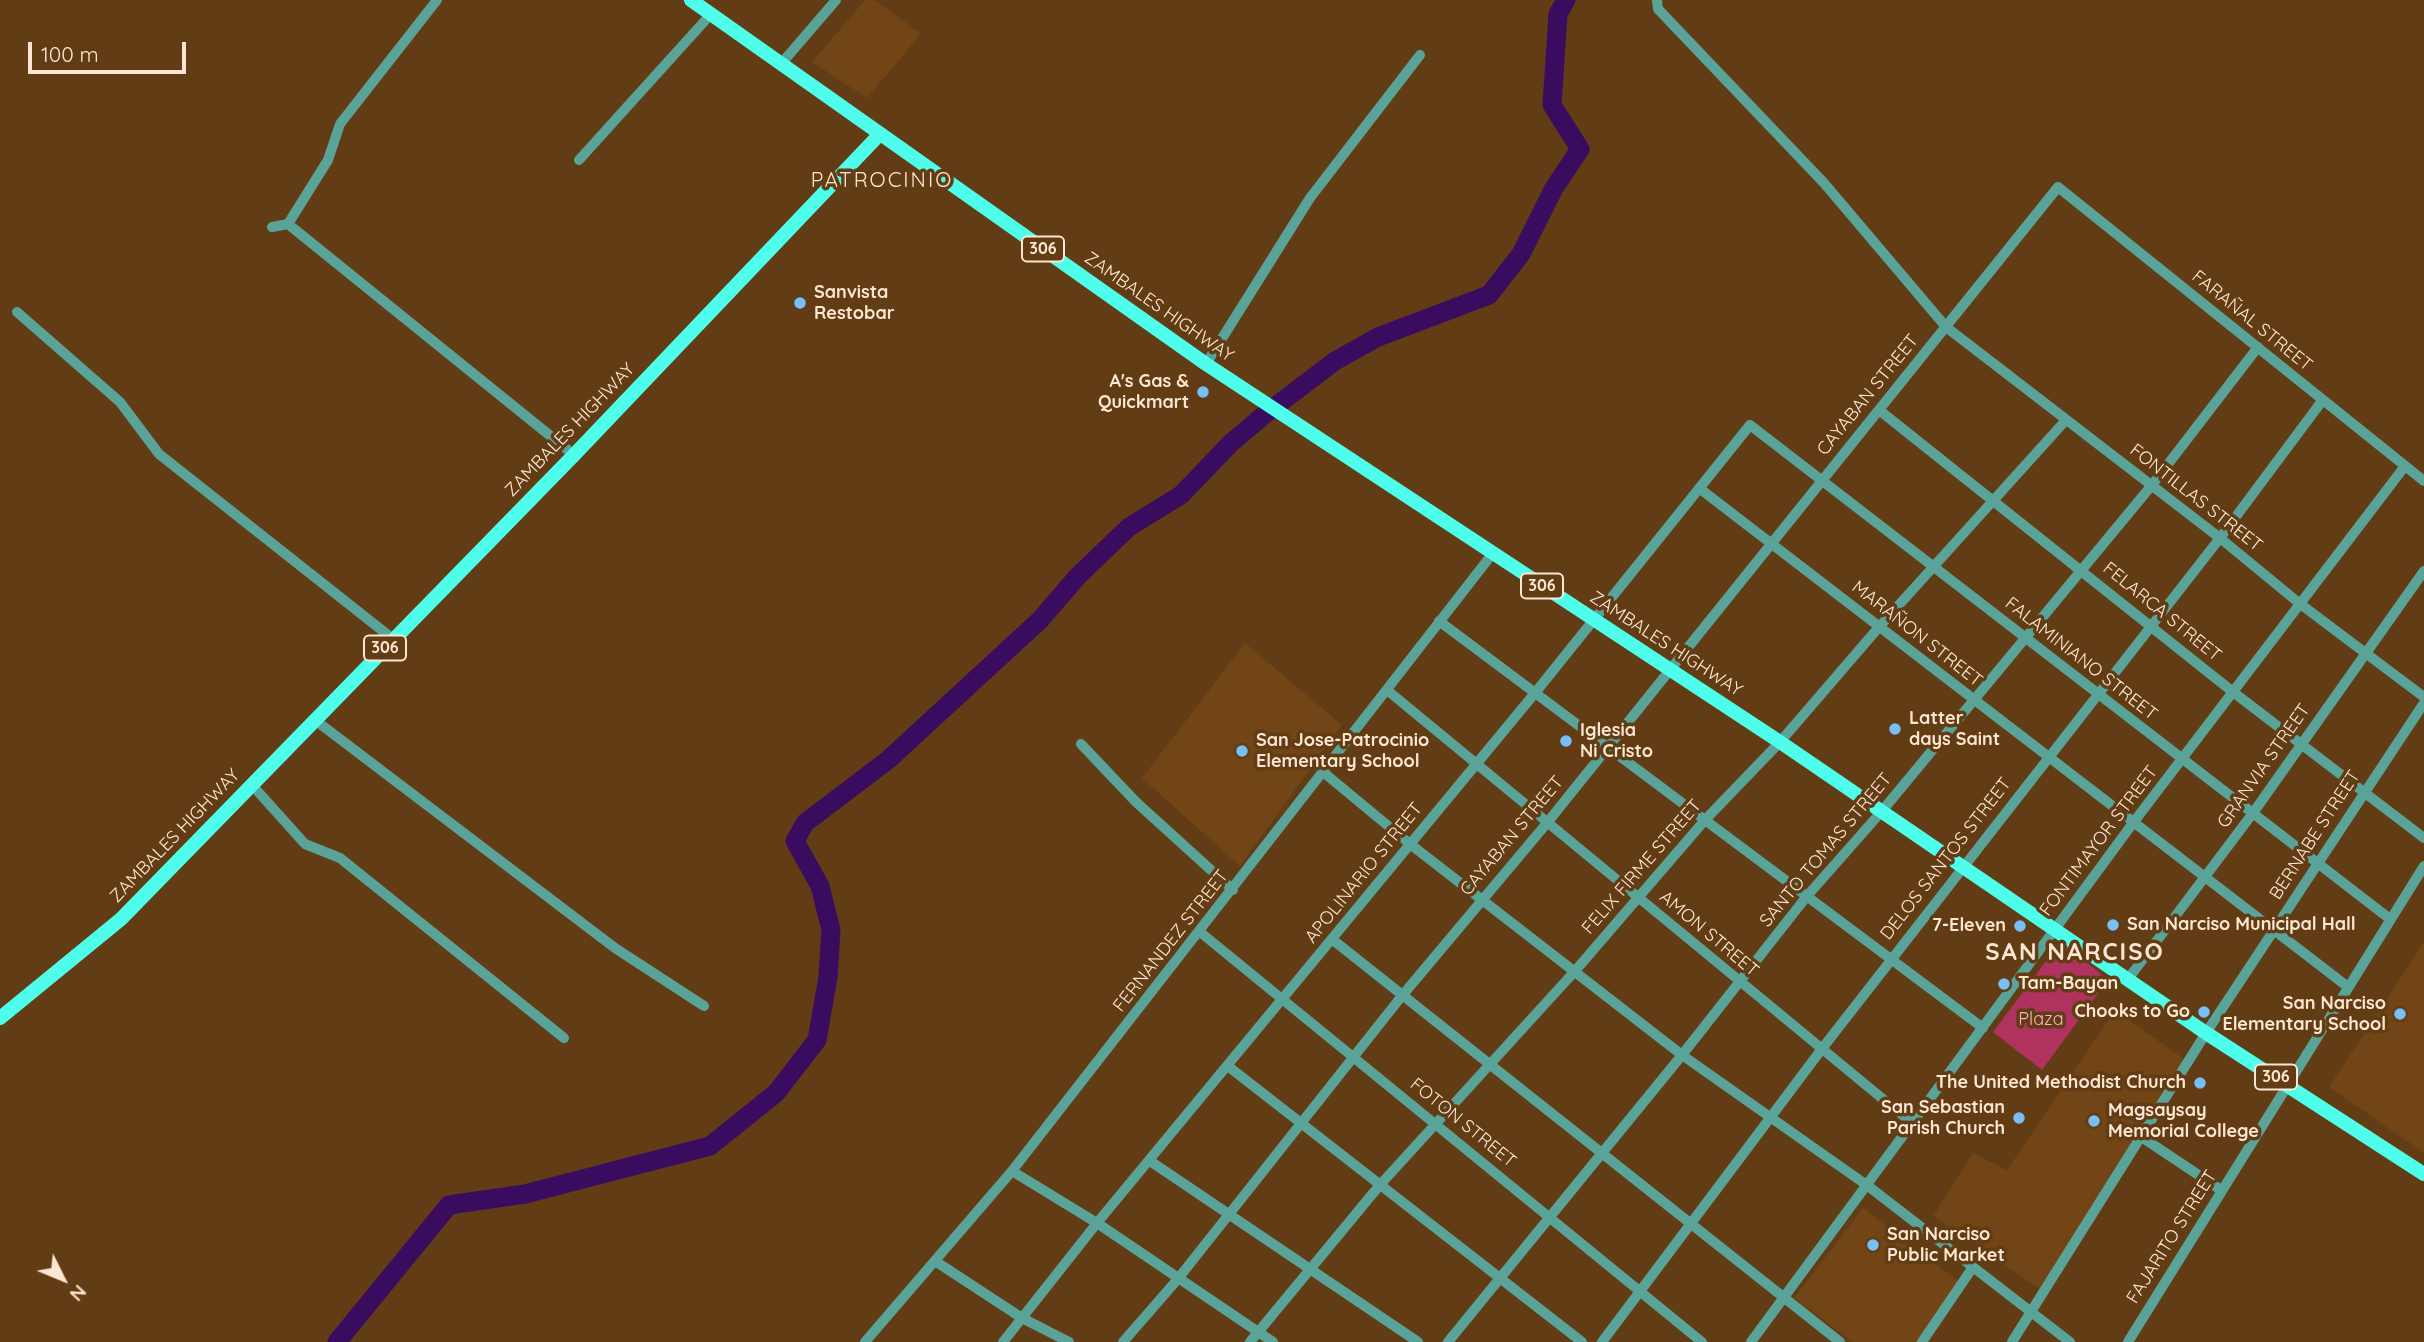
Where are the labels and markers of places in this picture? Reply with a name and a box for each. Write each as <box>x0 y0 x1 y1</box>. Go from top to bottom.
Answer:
place label: Sanvista Restobar <box>814 282 894 324</box>
marker: Sanvista Restobar <box>792 295 808 311</box>
place label: A's Gas & Quickmart <box>1098 371 1189 414</box>
marker: A's Gas & Quickmart <box>1195 384 1211 400</box>
place label: Latter days Saint <box>1909 708 2000 750</box>
place label: Iglesia Ni Cristo <box>1580 720 1653 762</box>
marker: Latter days Saint <box>1887 721 1903 737</box>
place label: San Jose-Patrocinio Elementary School <box>1256 730 1429 772</box>
marker: Iglesia Ni Cristo <box>1558 733 1574 749</box>
marker: San Jose-Patrocinio Elementary School <box>1234 743 1250 759</box>
place label: San Narciso Municipal Hall <box>2127 914 2356 936</box>
place label: 7-Eleven <box>1932 915 2006 937</box>
marker: San Narciso Municipal Hall <box>2105 917 2121 933</box>
marker: 7-Eleven <box>2012 918 2028 934</box>
place label: Tam-Bayan <box>2018 973 2118 995</box>
marker: Tam-Bayan <box>1996 976 2012 992</box>
place label: San Narciso Elementary School <box>2222 993 2386 1036</box>
place label: Chooks to Go <box>2075 1001 2190 1023</box>
marker: Chooks to Go <box>2196 1004 2212 1020</box>
marker: San Narciso Elementary School <box>2392 1006 2408 1022</box>
place label: The United Methodist Church <box>1936 1072 2186 1094</box>
marker: The United Methodist Church <box>2192 1075 2208 1091</box>
place label: San Sebastian Parish Church <box>1881 1097 2005 1140</box>
place label: Magsaysay Memorial College <box>2108 1100 2259 1142</box>
marker: San Sebastian Parish Church <box>2011 1110 2027 1126</box>
marker: Magsaysay Memorial College <box>2086 1113 2102 1129</box>
place label: San Narciso Public Market <box>1887 1224 2005 1266</box>
marker: San Narciso Public Market <box>1865 1237 1881 1253</box>

